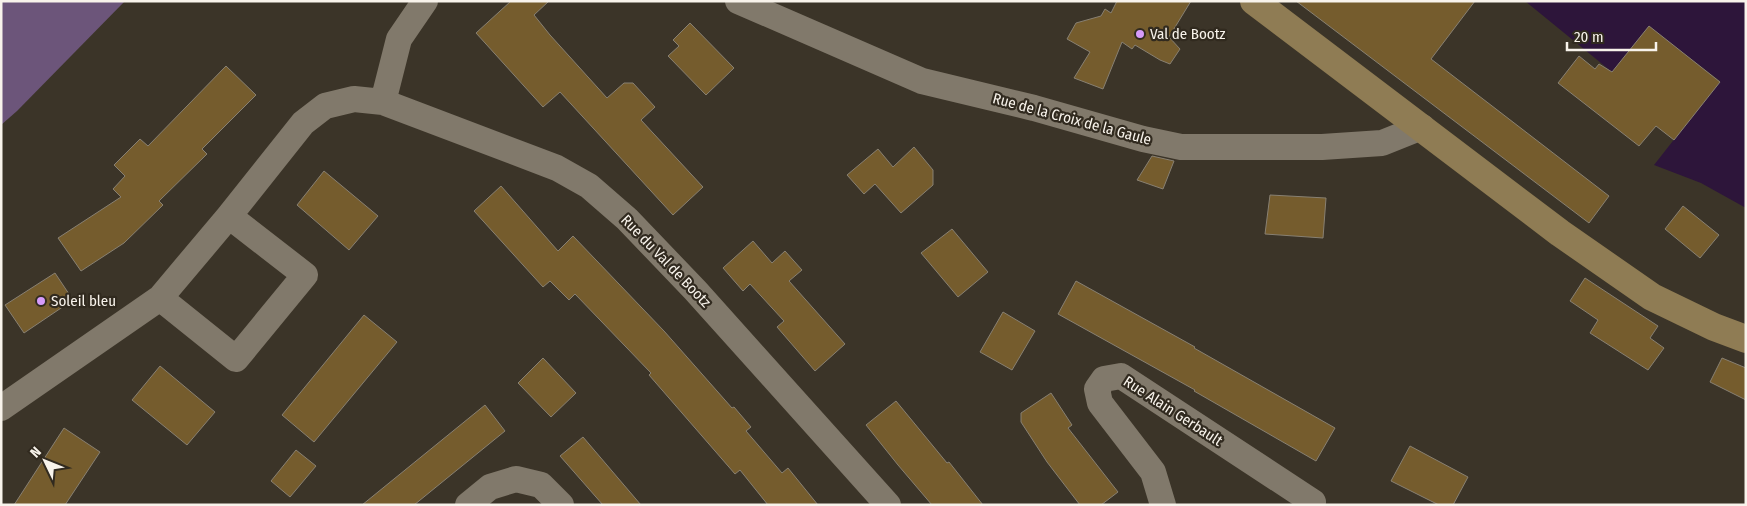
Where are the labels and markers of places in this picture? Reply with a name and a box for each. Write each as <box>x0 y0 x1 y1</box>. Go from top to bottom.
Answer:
place label: Val de Bootz <box>1150 25 1226 43</box>
marker: Val de Bootz <box>1134 28 1146 40</box>
place label: Soleil bleu <box>51 292 116 310</box>
marker: Soleil bleu <box>35 295 47 307</box>

